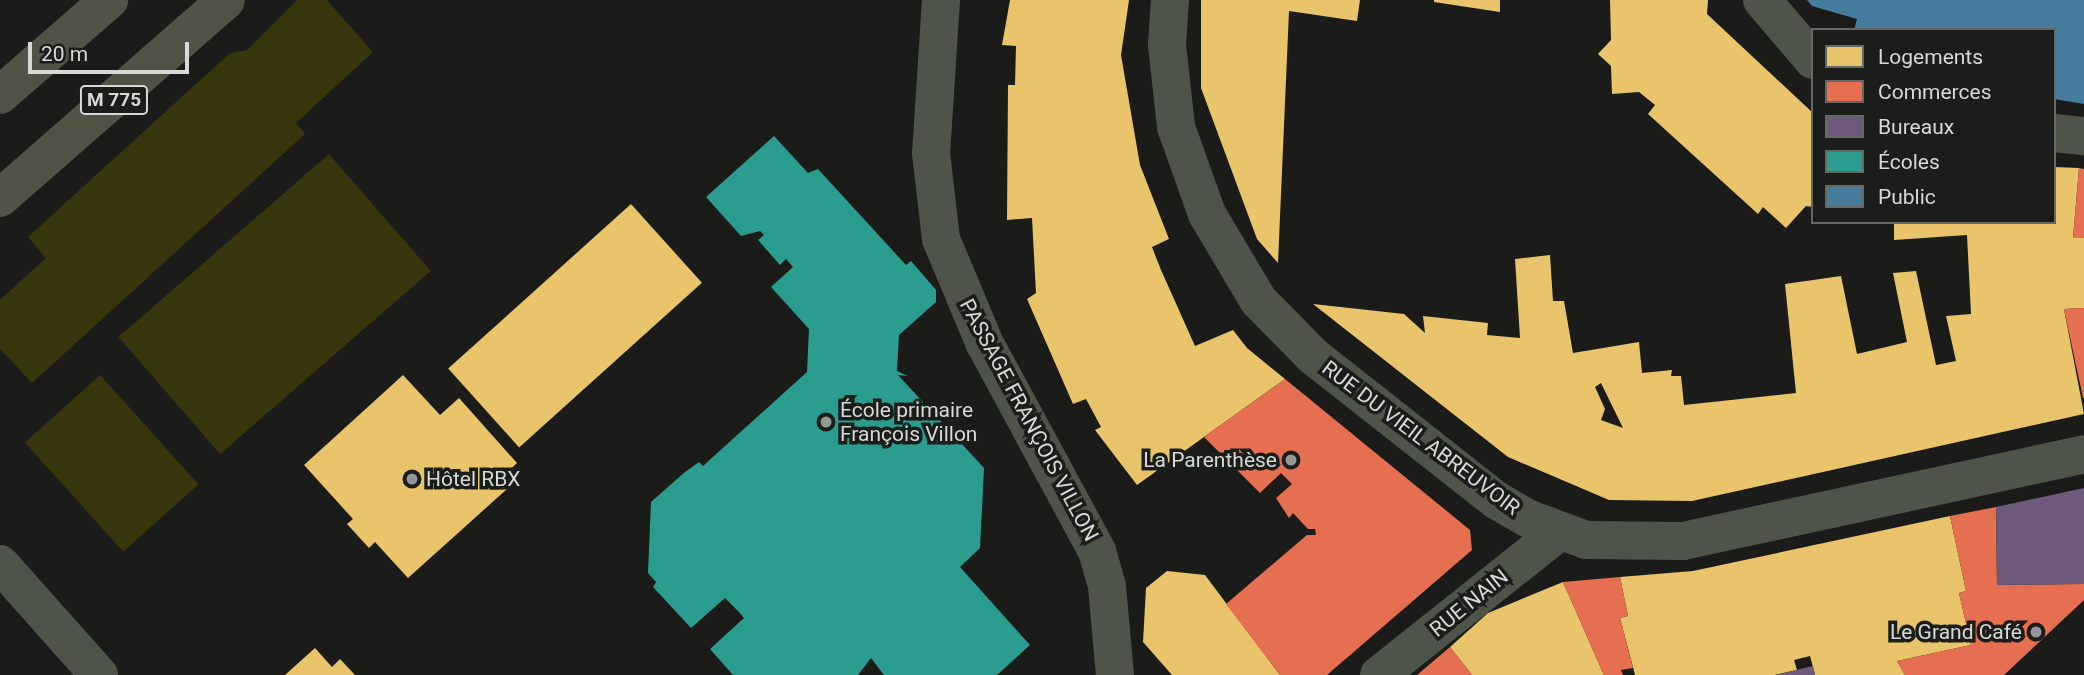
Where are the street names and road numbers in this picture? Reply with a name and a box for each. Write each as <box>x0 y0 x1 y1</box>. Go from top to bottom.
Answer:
road number: M 775 <box>79 85 149 116</box>
street label: PASSAGE FRANÇOIS VILLON <box>954 295 1104 545</box>
street label: RUE DU VIEIL ABREUVOIR <box>1317 355 1525 521</box>
street label: RUE NAIN <box>1425 564 1513 642</box>

